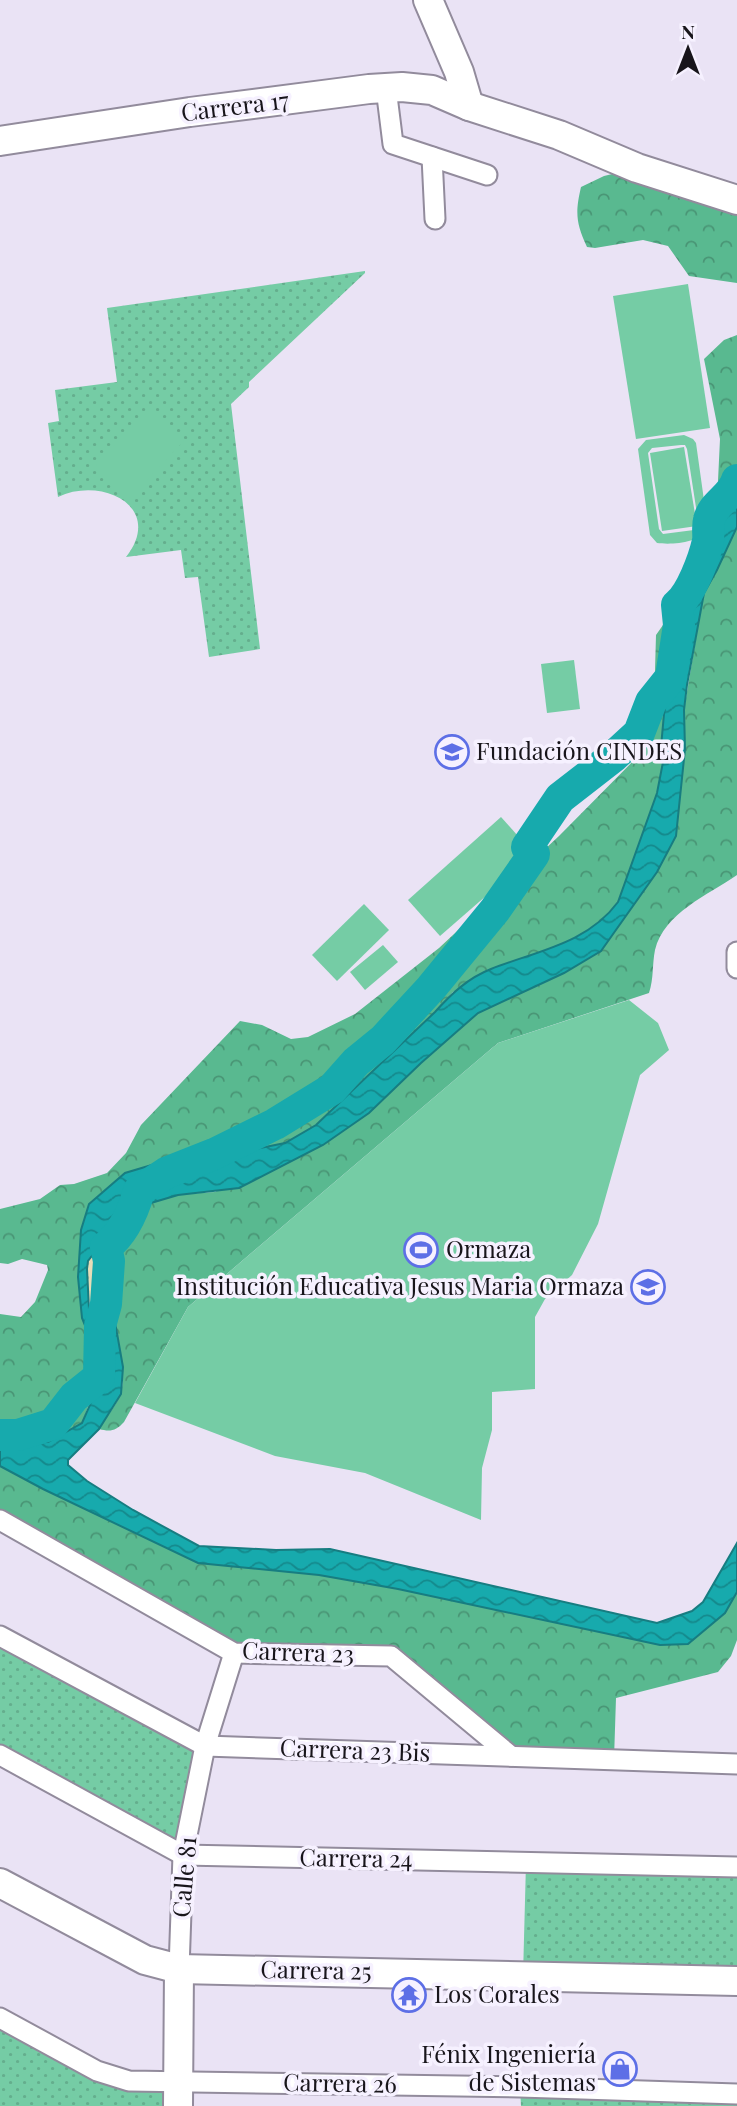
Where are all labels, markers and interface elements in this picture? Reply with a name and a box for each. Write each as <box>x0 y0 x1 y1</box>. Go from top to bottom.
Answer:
north arrow <box>653 14 723 84</box>
text: N <box>681 18 695 44</box>
street label: Carrera 17 <box>179 82 291 128</box>
school or university icon: Fundación CINDES <box>433 733 471 771</box>
place label: Fundación CINDES <box>476 734 682 766</box>
sports icon: Ormaza <box>402 1231 440 1269</box>
place label: Ormaza <box>446 1232 531 1264</box>
school or university icon: Institución Educativa Jesus Maria Ormaza <box>629 1268 667 1306</box>
place label: Institución Educativa Jesus Maria Ormaza <box>176 1269 624 1301</box>
street label: Carrera 23 <box>241 1633 355 1669</box>
street label: Carrera 23 Bis <box>279 1730 431 1768</box>
street label: Calle 81 <box>164 1835 203 1919</box>
street label: Carrera 24 <box>299 1840 413 1874</box>
street label: Carrera 25 <box>260 1952 372 1986</box>
temple icon: Los Corales <box>390 1976 428 2014</box>
place label: Los Corales <box>434 1977 560 2009</box>
place label: Fénix Ingeniería de Sistemas <box>421 2037 596 2097</box>
shop icon: Fénix Ingeniería de Sistemas <box>601 2050 639 2088</box>
street label: Carrera 26 <box>283 2065 397 2099</box>

